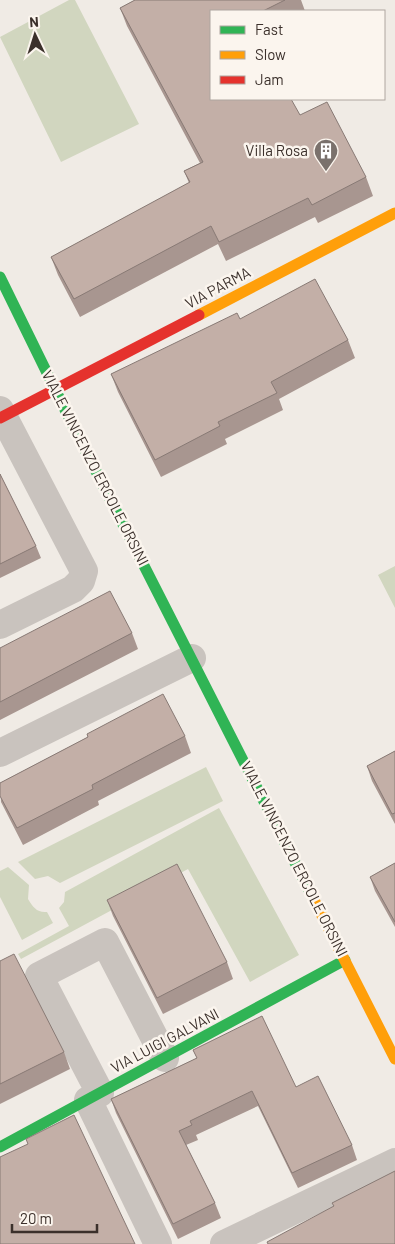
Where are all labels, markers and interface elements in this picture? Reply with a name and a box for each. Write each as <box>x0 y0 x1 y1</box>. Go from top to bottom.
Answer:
north arrow <box>10 10 60 60</box>
legend <box>210 10 385 100</box>
text: N <box>29 13 39 30</box>
text: Fast <box>255 20 283 38</box>
text: Slow <box>255 45 286 63</box>
text: Jam <box>255 70 284 88</box>
building icon: Villa Rosa <box>313 138 339 172</box>
place label: Villa Rosa <box>246 141 308 159</box>
street label: VIA PARMA <box>182 262 253 312</box>
street label: VIALE VINCENZO ERCOLE ORSINI <box>39 367 153 568</box>
street label: VIALE VINCENZO ERCOLE ORSINI <box>238 758 352 959</box>
street label: VIA LUIGI GALVANI <box>107 1004 222 1076</box>
scale bar <box>12 1202 98 1234</box>
text: 20 m <box>20 1209 52 1227</box>

